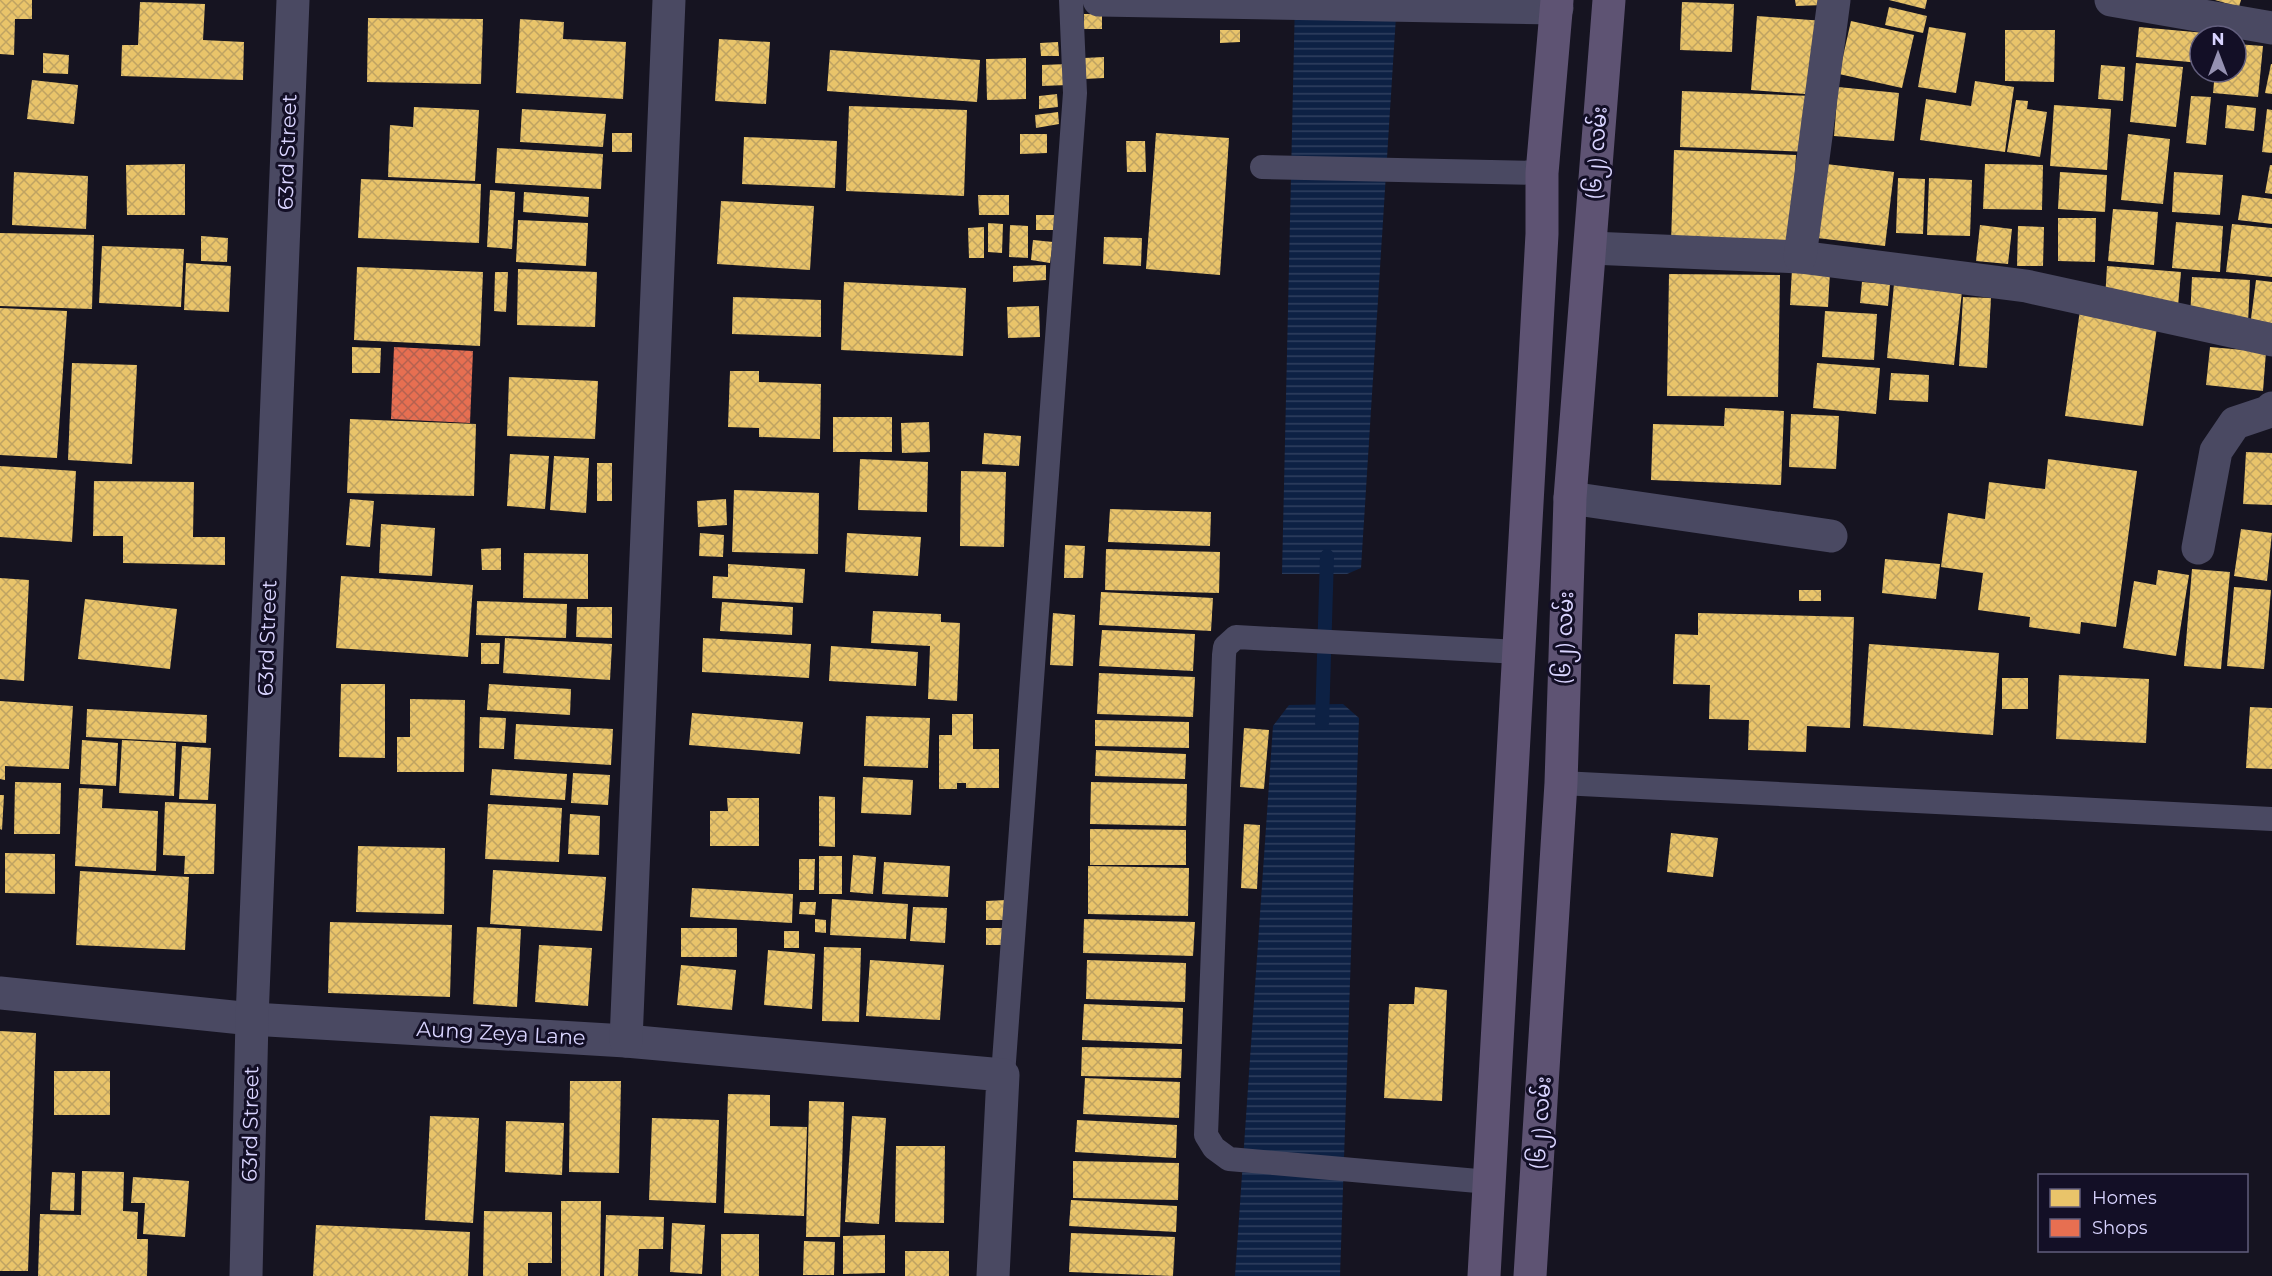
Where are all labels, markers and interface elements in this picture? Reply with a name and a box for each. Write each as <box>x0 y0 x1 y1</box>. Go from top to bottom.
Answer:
north arrow <box>2188 24 2248 84</box>
text: N <box>2212 30 2224 49</box>
street label: 63rd Street <box>272 94 302 210</box>
street label: (၆၂) လမ်း <box>1577 105 1617 201</box>
street label: 63rd Street <box>252 580 282 696</box>
street label: (၆၂) လမ်း <box>1547 591 1583 685</box>
street label: Aung Zeya Lane <box>416 1016 586 1050</box>
street label: 63rd Street <box>236 1066 264 1182</box>
street label: (၆၂) လမ်း <box>1521 1075 1561 1171</box>
legend <box>2038 1174 2248 1252</box>
text: Homes <box>2092 1187 2157 1209</box>
text: Shops <box>2092 1217 2148 1239</box>

